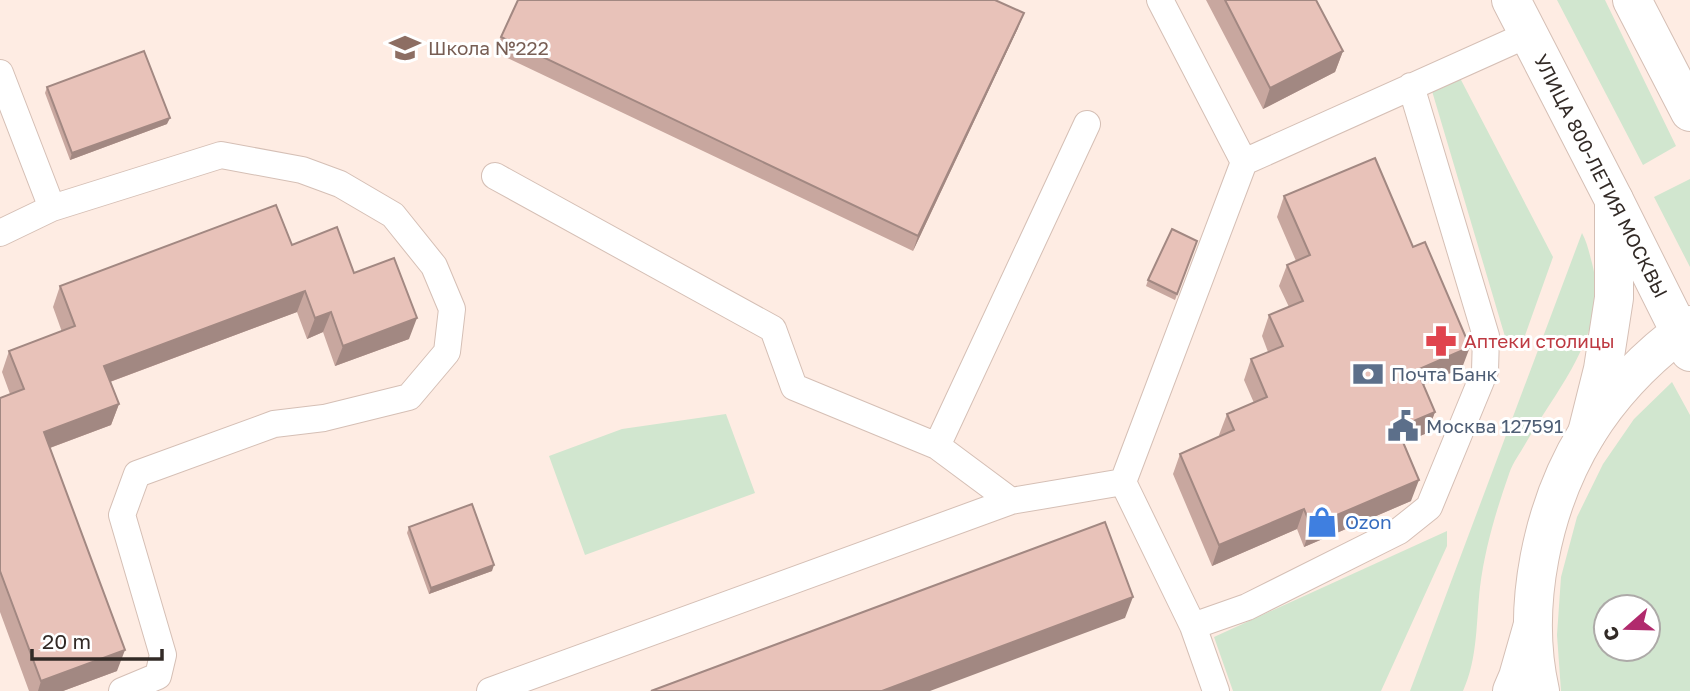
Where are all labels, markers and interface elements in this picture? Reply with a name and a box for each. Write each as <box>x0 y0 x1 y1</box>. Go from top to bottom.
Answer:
school or university icon: Школа №222 <box>388 31 422 65</box>
place label: Школа №222 <box>428 36 549 59</box>
street label: УЛИЦА 800-ЛЕТИЯ МОСКВЫ <box>1530 50 1673 301</box>
pharmacy icon: Аптеки столицы <box>1424 324 1458 358</box>
place label: Аптеки столицы <box>1464 329 1615 352</box>
bank icon: Почта Банк <box>1351 357 1385 391</box>
place label: Почта Банк <box>1391 362 1498 385</box>
public building icon: Москва 127591 <box>1386 409 1420 443</box>
place label: Москва 127591 <box>1426 414 1563 437</box>
shop icon: Ozon <box>1305 505 1339 539</box>
place label: Ozon <box>1345 510 1392 533</box>
north arrow <box>1592 593 1662 663</box>
scale bar <box>32 618 161 662</box>
text: С <box>1597 624 1624 644</box>
text: 20 m <box>42 628 91 654</box>

